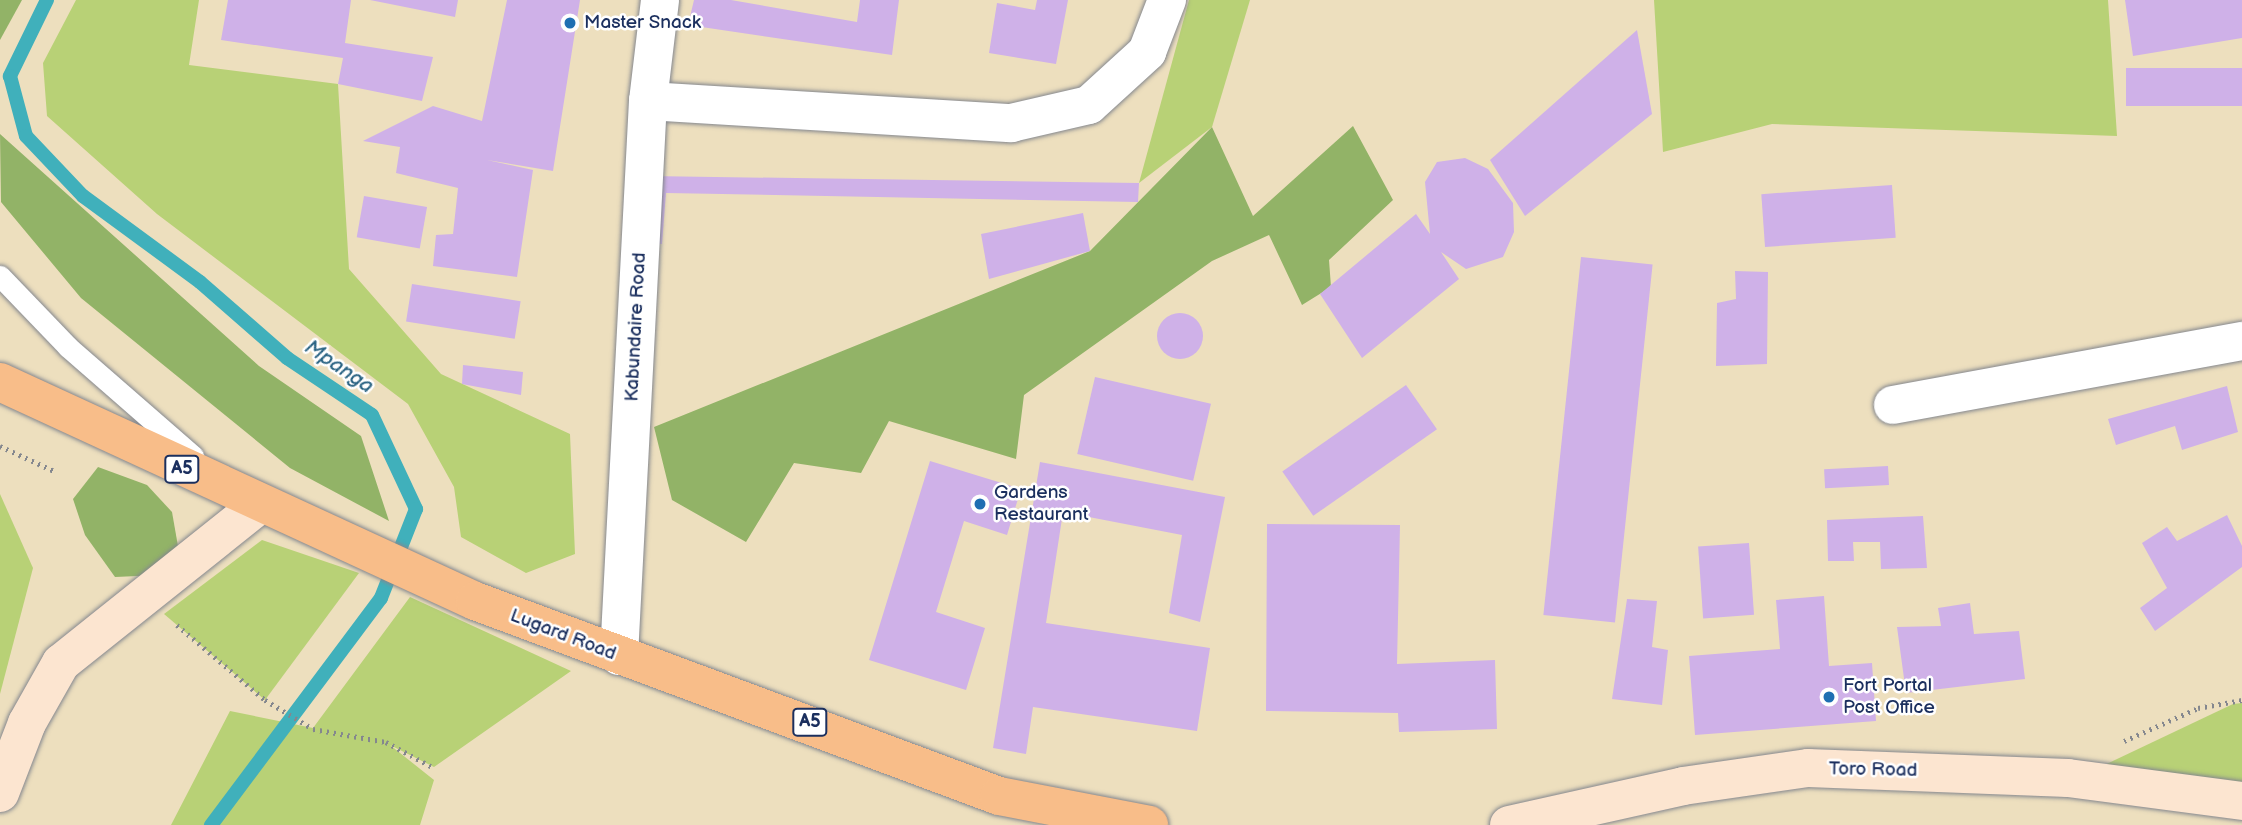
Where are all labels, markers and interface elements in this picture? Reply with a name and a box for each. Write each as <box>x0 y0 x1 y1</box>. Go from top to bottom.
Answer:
place label: Master Snack <box>584 12 701 34</box>
marker: Master Snack <box>562 15 578 31</box>
street label: Kabundaire Road <box>621 252 651 402</box>
water label: Mpanga <box>300 335 378 399</box>
road number: A5 <box>163 454 201 484</box>
place label: Gardens Restaurant <box>994 482 1089 526</box>
marker: Gardens Restaurant <box>972 496 988 512</box>
street label: Lugard Road <box>507 604 619 666</box>
place label: Fort Portal Post Office <box>1843 675 1935 719</box>
marker: Fort Portal Post Office <box>1821 689 1837 705</box>
road number: A5 <box>791 708 829 736</box>
street label: Toro Road <box>1829 758 1917 782</box>

